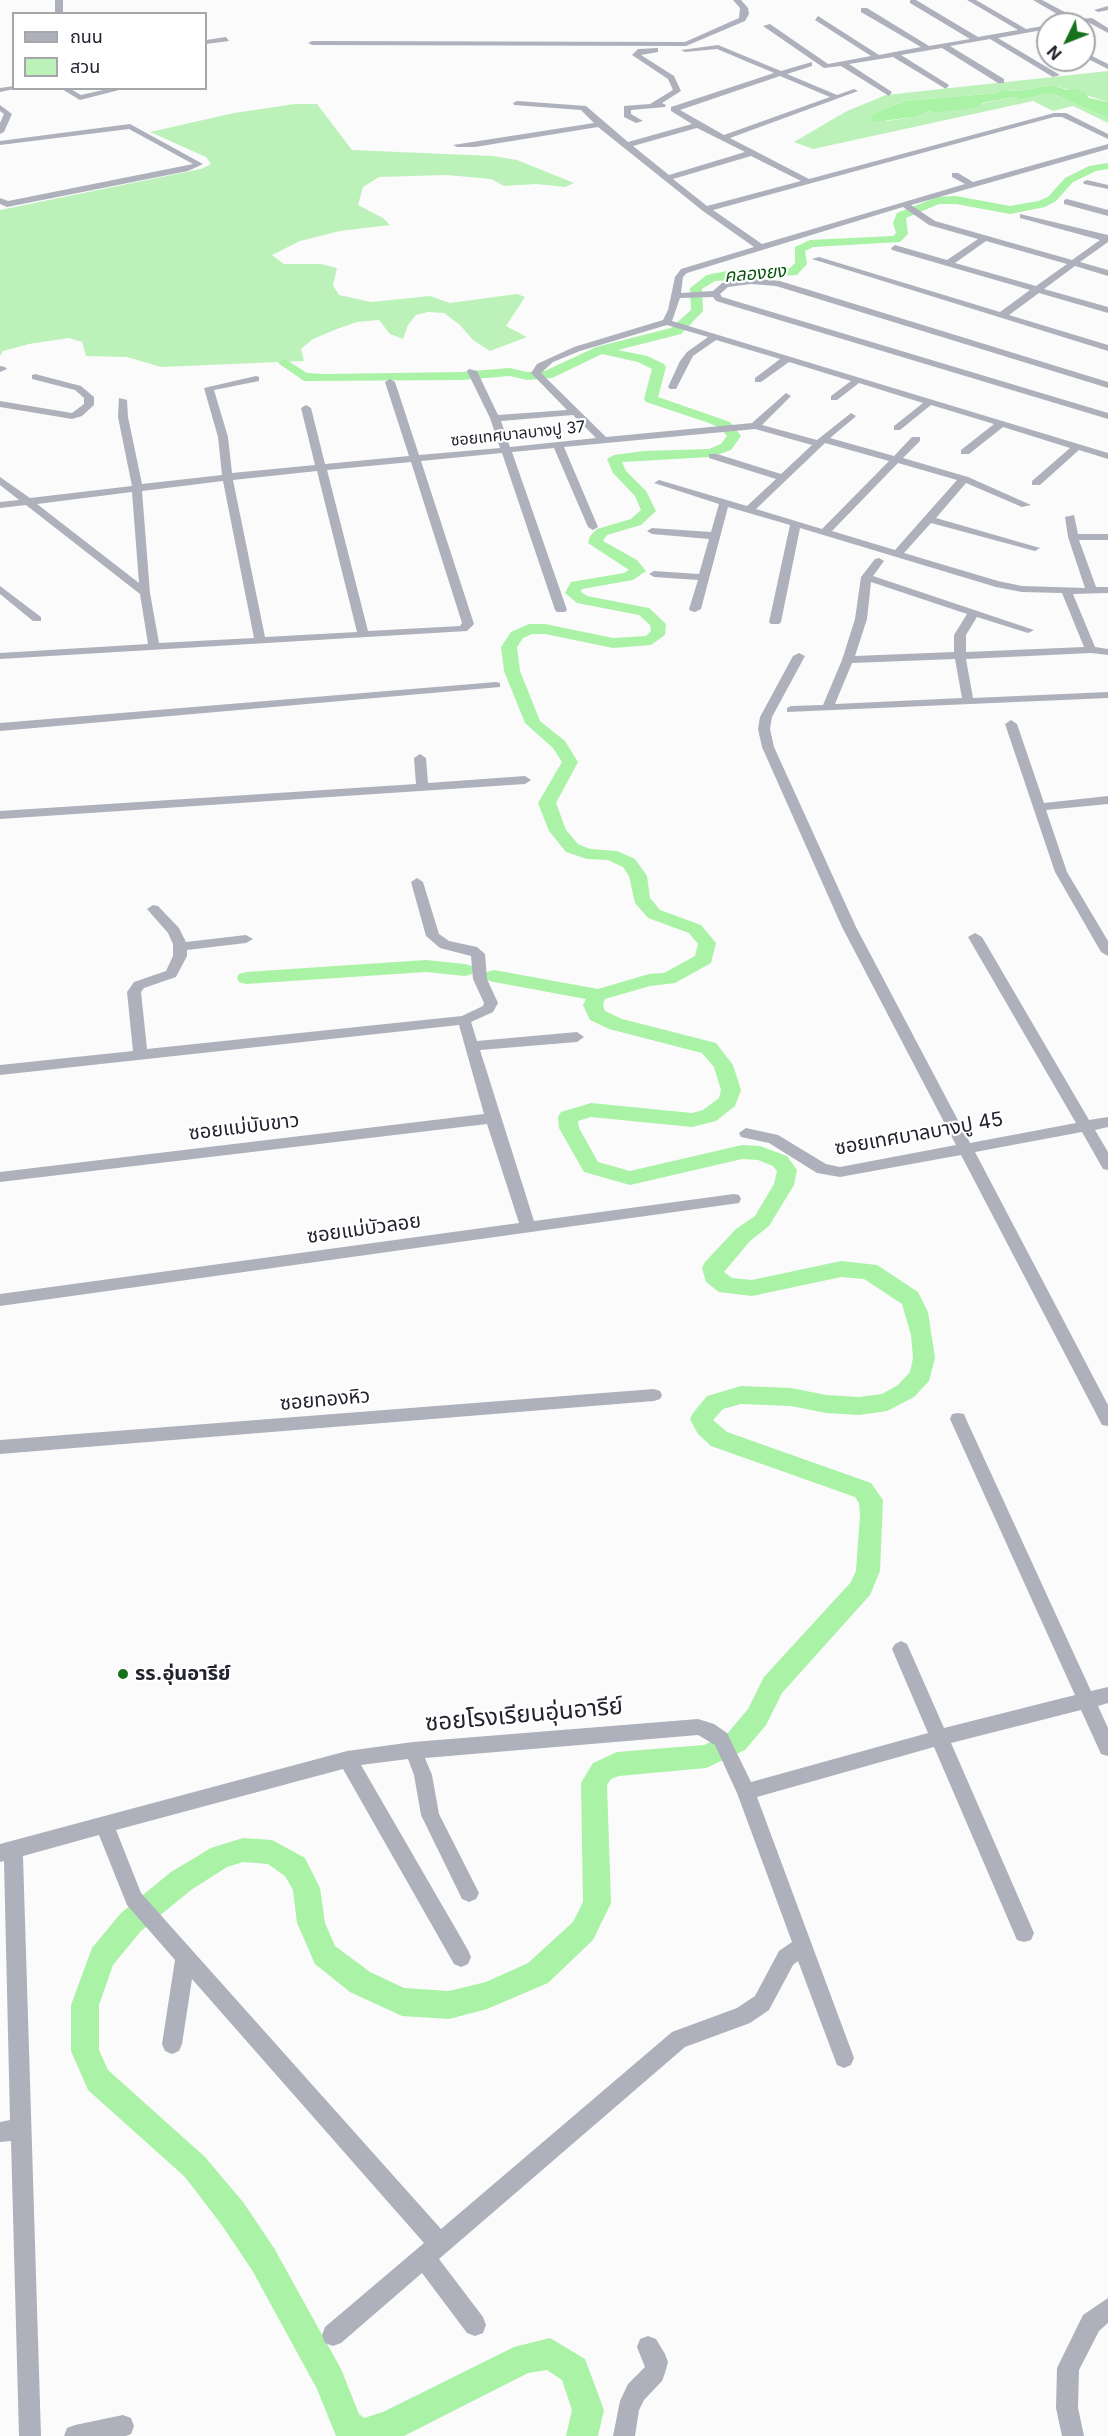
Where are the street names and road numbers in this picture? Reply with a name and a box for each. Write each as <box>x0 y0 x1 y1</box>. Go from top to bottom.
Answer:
street label: ซอยเทศบาลบางปู 37 <box>450 417 586 451</box>
street label: ซอยเทศบาลบางปู 45 <box>833 1107 1005 1161</box>
street label: ซอยแม่บับขาว <box>187 1108 301 1146</box>
street label: ซอยแม่บัวลอย <box>305 1209 423 1249</box>
street label: ซอยทองหิว <box>279 1384 371 1416</box>
street label: ซอยโรงเรียนอุ่นอารีย์ <box>424 1692 624 1738</box>

